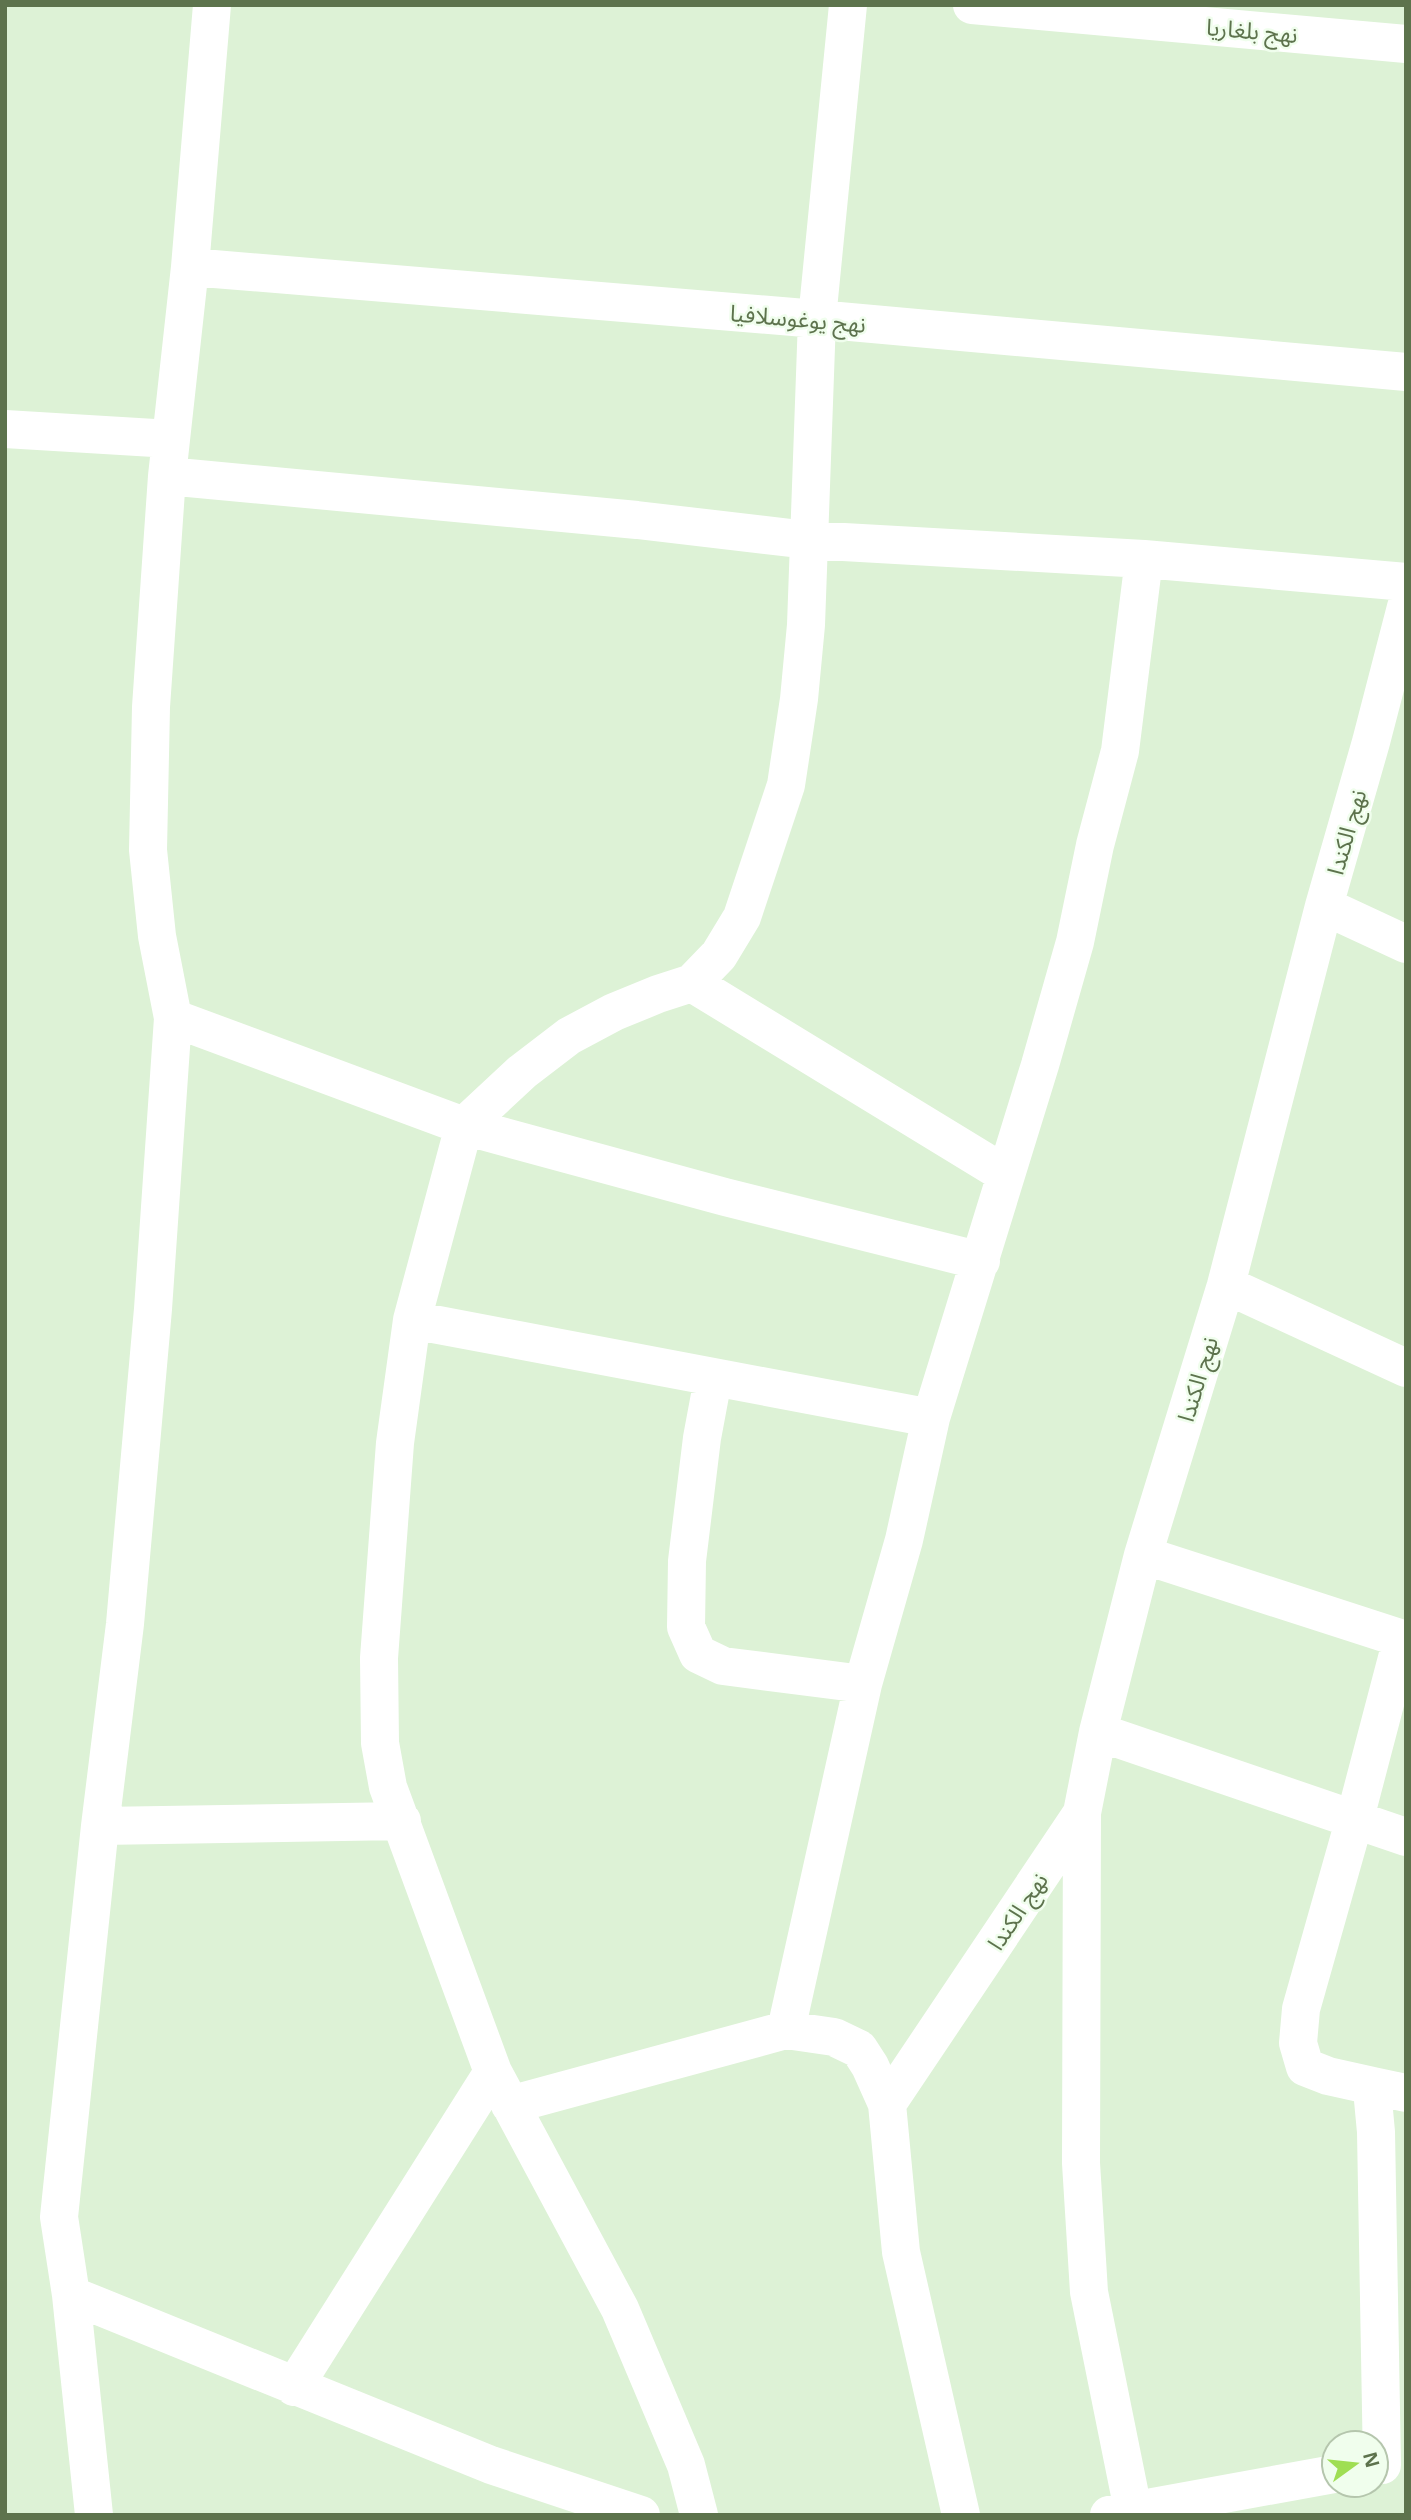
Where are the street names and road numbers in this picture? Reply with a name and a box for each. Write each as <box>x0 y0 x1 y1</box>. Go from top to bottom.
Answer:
street label: نهج بلغاريا <box>1205 10 1299 52</box>
street label: نهج يوغوسلافيا <box>729 296 867 342</box>
street label: نهج الكندا <box>1319 786 1375 879</box>
street label: نهج الكندا <box>1169 1332 1227 1426</box>
street label: نهج الكندا <box>979 1866 1056 1957</box>

